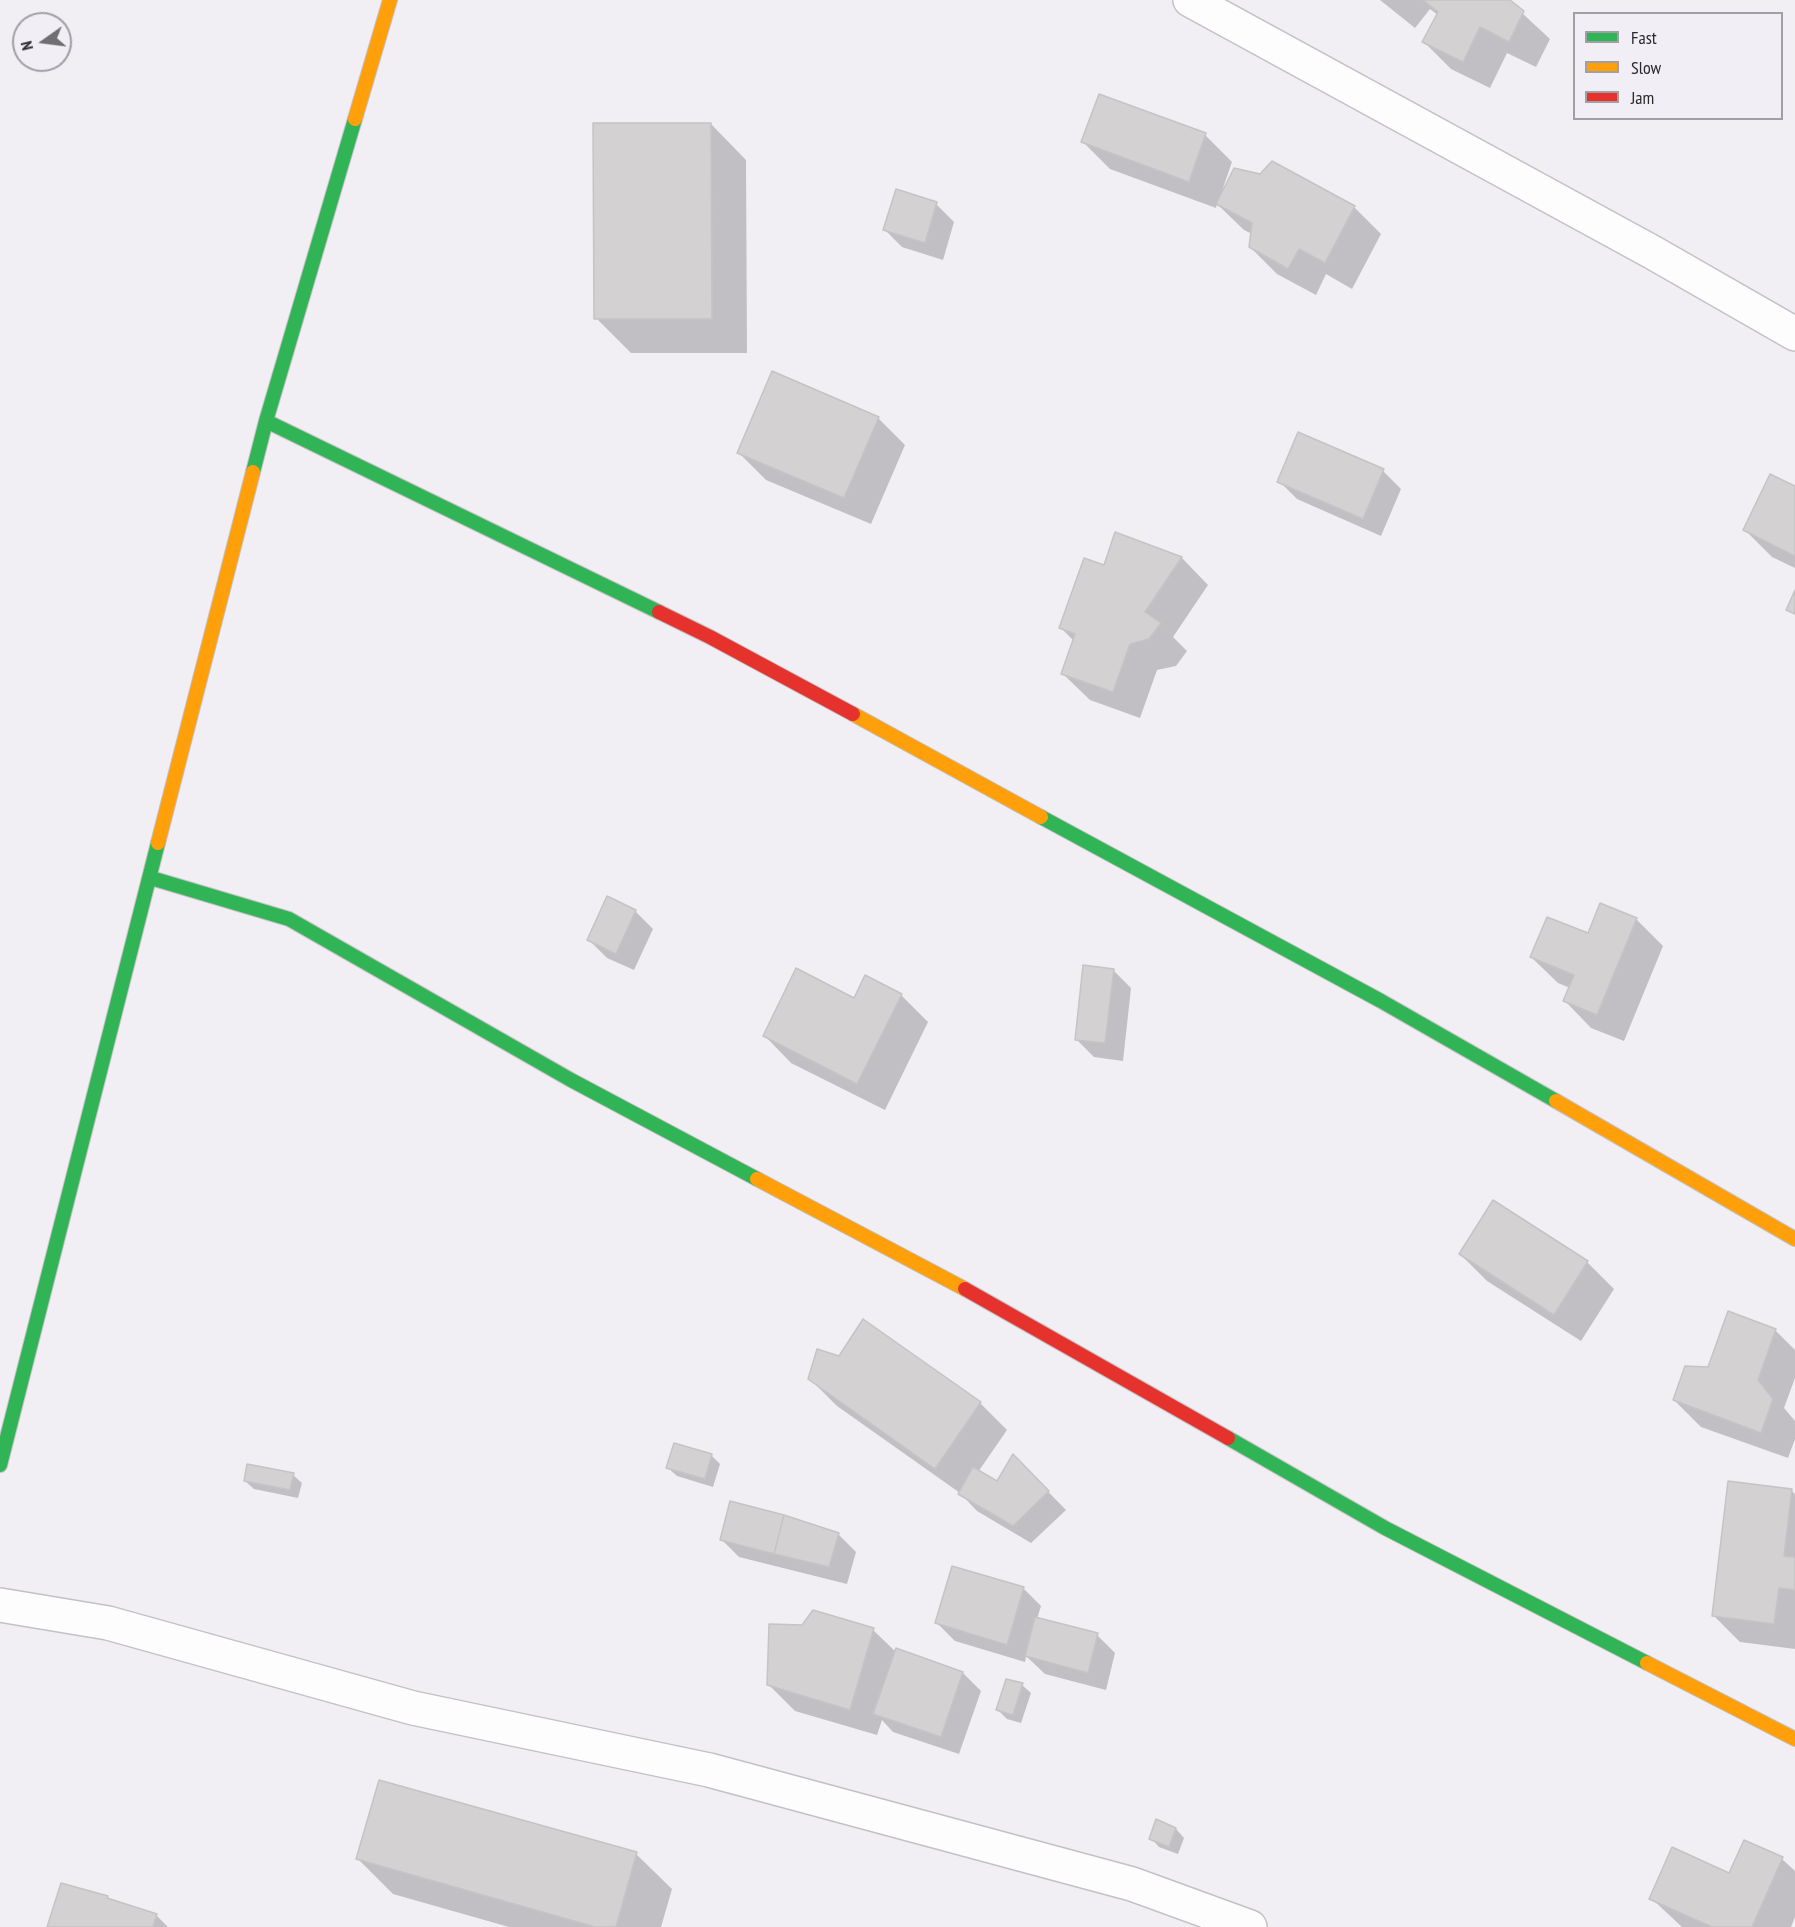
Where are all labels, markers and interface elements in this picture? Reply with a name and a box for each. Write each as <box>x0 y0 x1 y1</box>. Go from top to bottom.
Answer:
north arrow <box>12 12 72 72</box>
legend <box>1573 12 1783 120</box>
text: Fast <box>1631 26 1657 49</box>
text: N <box>16 39 37 52</box>
text: Slow <box>1631 56 1661 79</box>
text: Jam <box>1631 86 1654 109</box>

